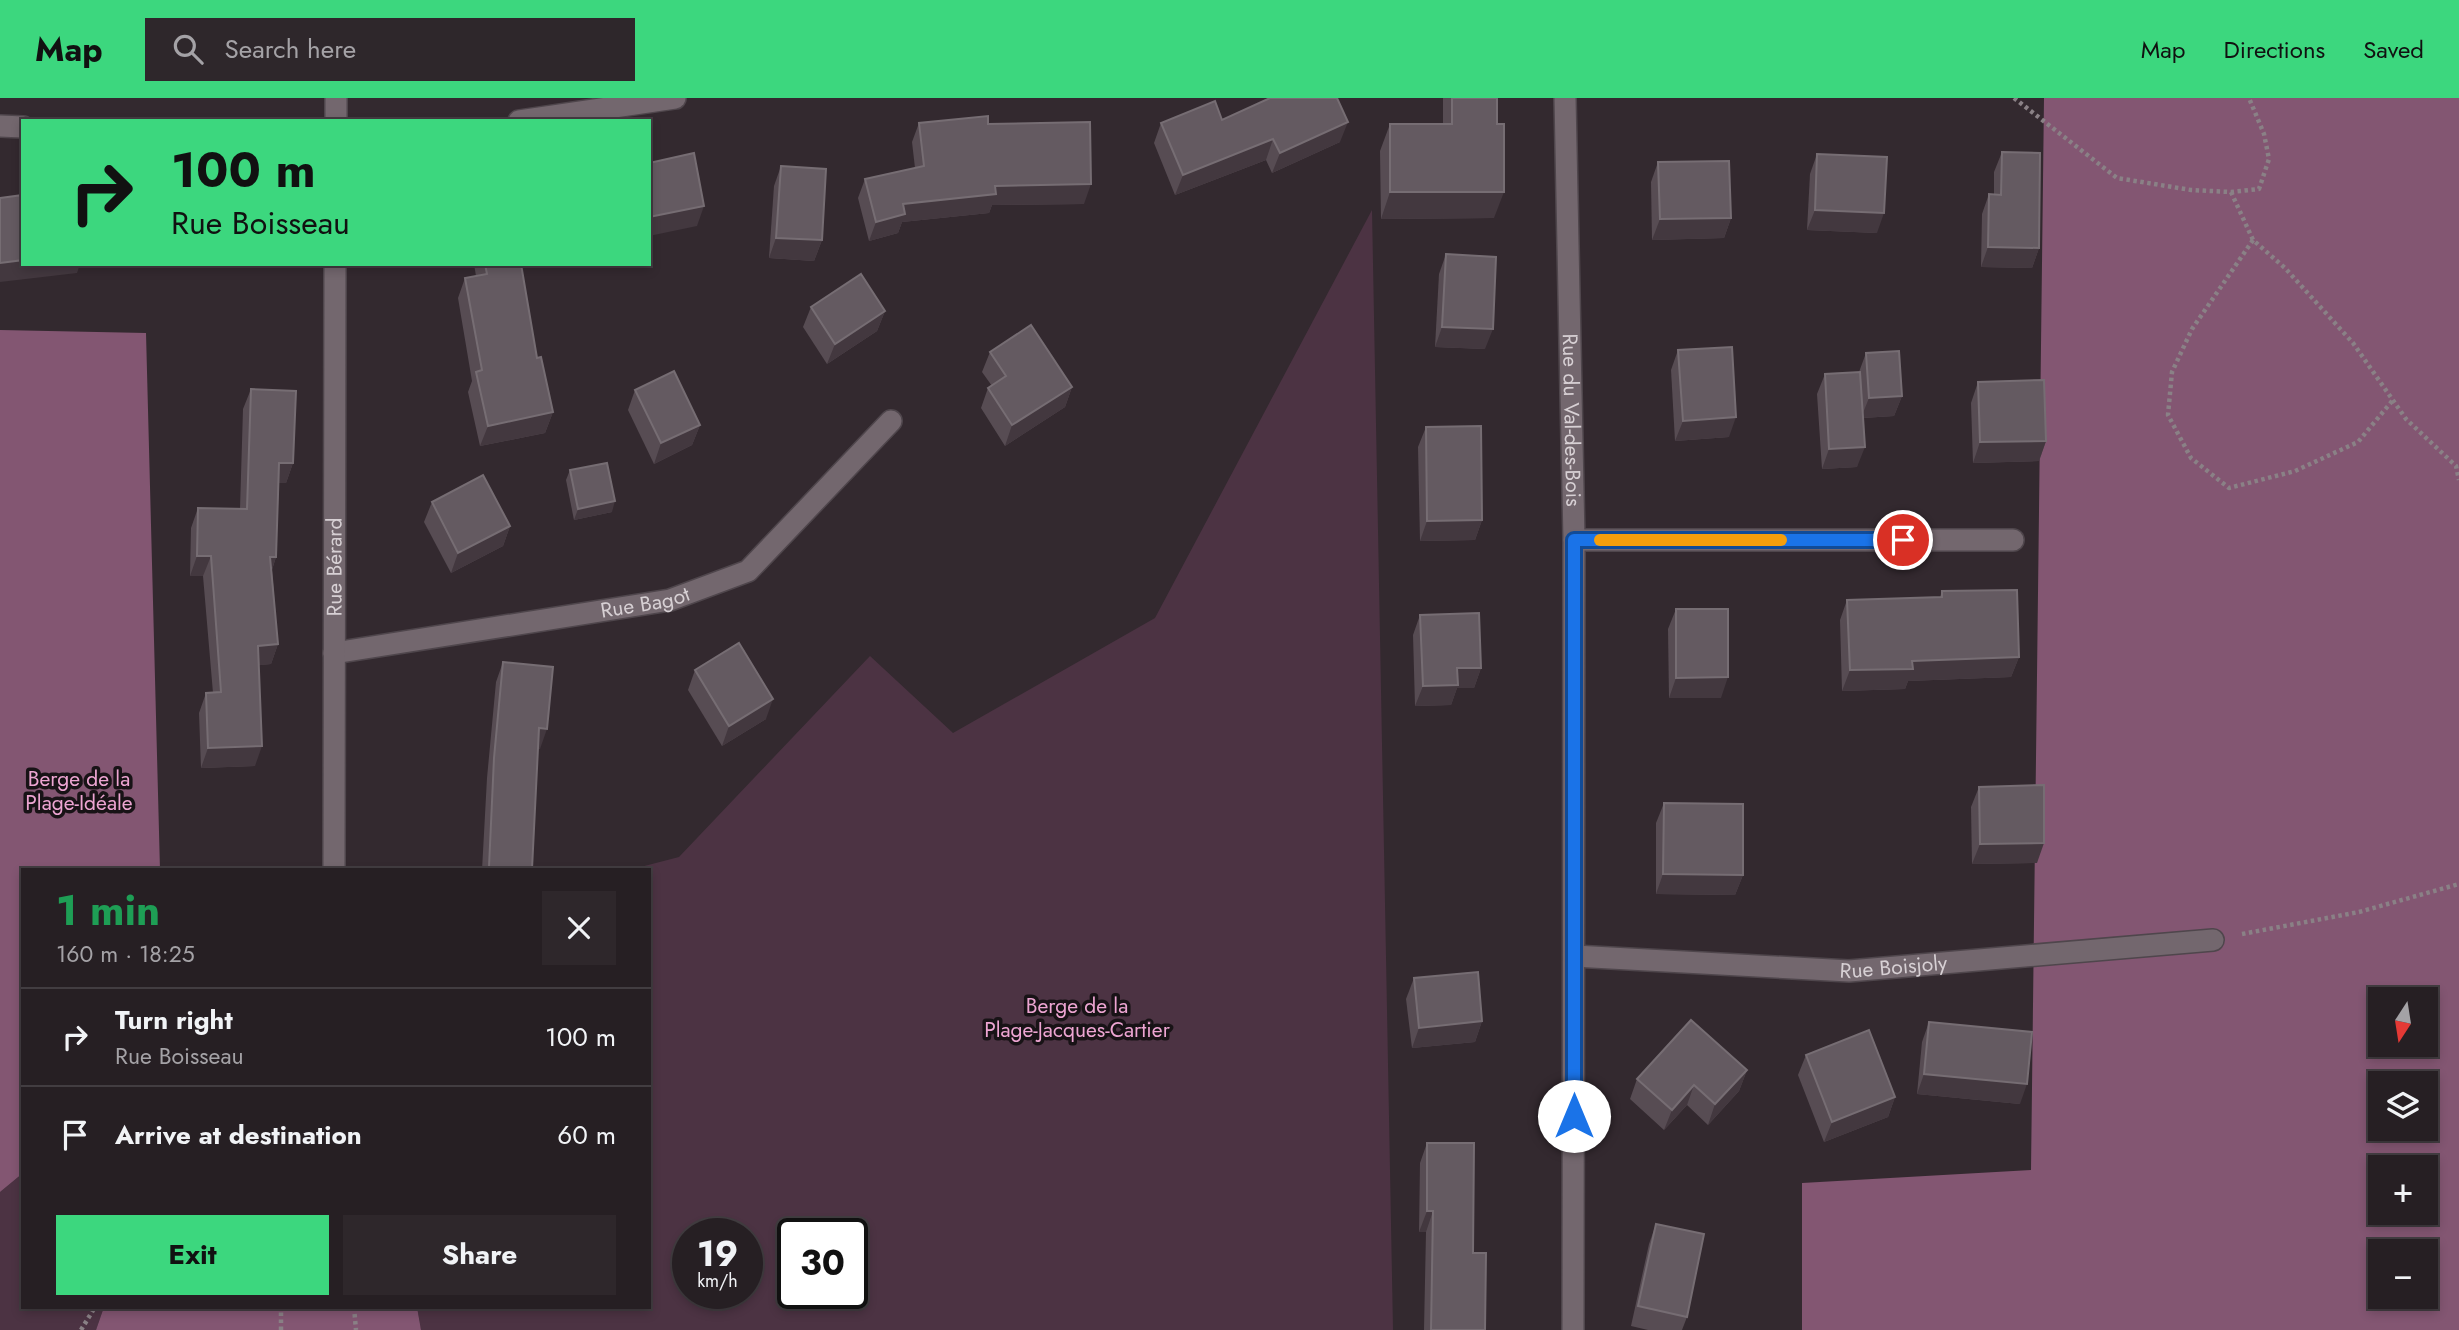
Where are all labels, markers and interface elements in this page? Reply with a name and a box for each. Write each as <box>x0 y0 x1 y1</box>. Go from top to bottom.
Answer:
search box <box>145 18 635 81</box>
text: Map <box>35 26 103 73</box>
icon: search <box>169 30 207 68</box>
text: Search here <box>225 30 356 68</box>
text: Map <box>2141 32 2186 67</box>
text: Directions <box>2224 32 2325 67</box>
text: Saved <box>2363 32 2424 67</box>
text: 100 m <box>171 135 316 205</box>
icon: right <box>56 147 147 238</box>
text: Rue Boisseau <box>171 200 350 246</box>
street label: Rue du Val-des-Bois <box>1555 333 1588 507</box>
pin <box>1873 510 1933 570</box>
street label: Rue Bérard <box>319 517 350 617</box>
icon: arrive <box>1884 521 1922 559</box>
street label: Rue Bagot <box>598 579 694 626</box>
park label: Berge de la Plage-Idéale <box>25 764 133 818</box>
text: 1 min <box>56 880 160 941</box>
button: close <box>542 891 616 965</box>
text: 160 m · 18:25 <box>56 937 195 971</box>
street label: Rue Boisjoly <box>1839 948 1949 986</box>
north arrow <box>2368 987 2438 1057</box>
map controls <box>2368 987 2438 1309</box>
park label: Berge de la Plage-Jacques-Cartier <box>984 991 1171 1045</box>
text: Turn right <box>115 1001 233 1039</box>
icon: right <box>56 1018 94 1056</box>
text: 100 m <box>545 1018 616 1056</box>
text: Rue Boisseau <box>115 1039 244 1073</box>
button: layers <box>2368 1071 2438 1141</box>
position arrow <box>1537 1079 1611 1153</box>
icon: arrive <box>56 1116 94 1154</box>
text: Arrive at destination <box>115 1116 362 1154</box>
text: 60 m <box>557 1116 616 1154</box>
button: + <box>2368 1155 2438 1225</box>
button: Exit <box>56 1215 329 1295</box>
button: Share <box>343 1215 616 1295</box>
speed limit sign: 30 <box>777 1218 868 1309</box>
text: 19 <box>697 1229 738 1279</box>
button: − <box>2368 1239 2438 1309</box>
text: km/h <box>697 1268 738 1294</box>

